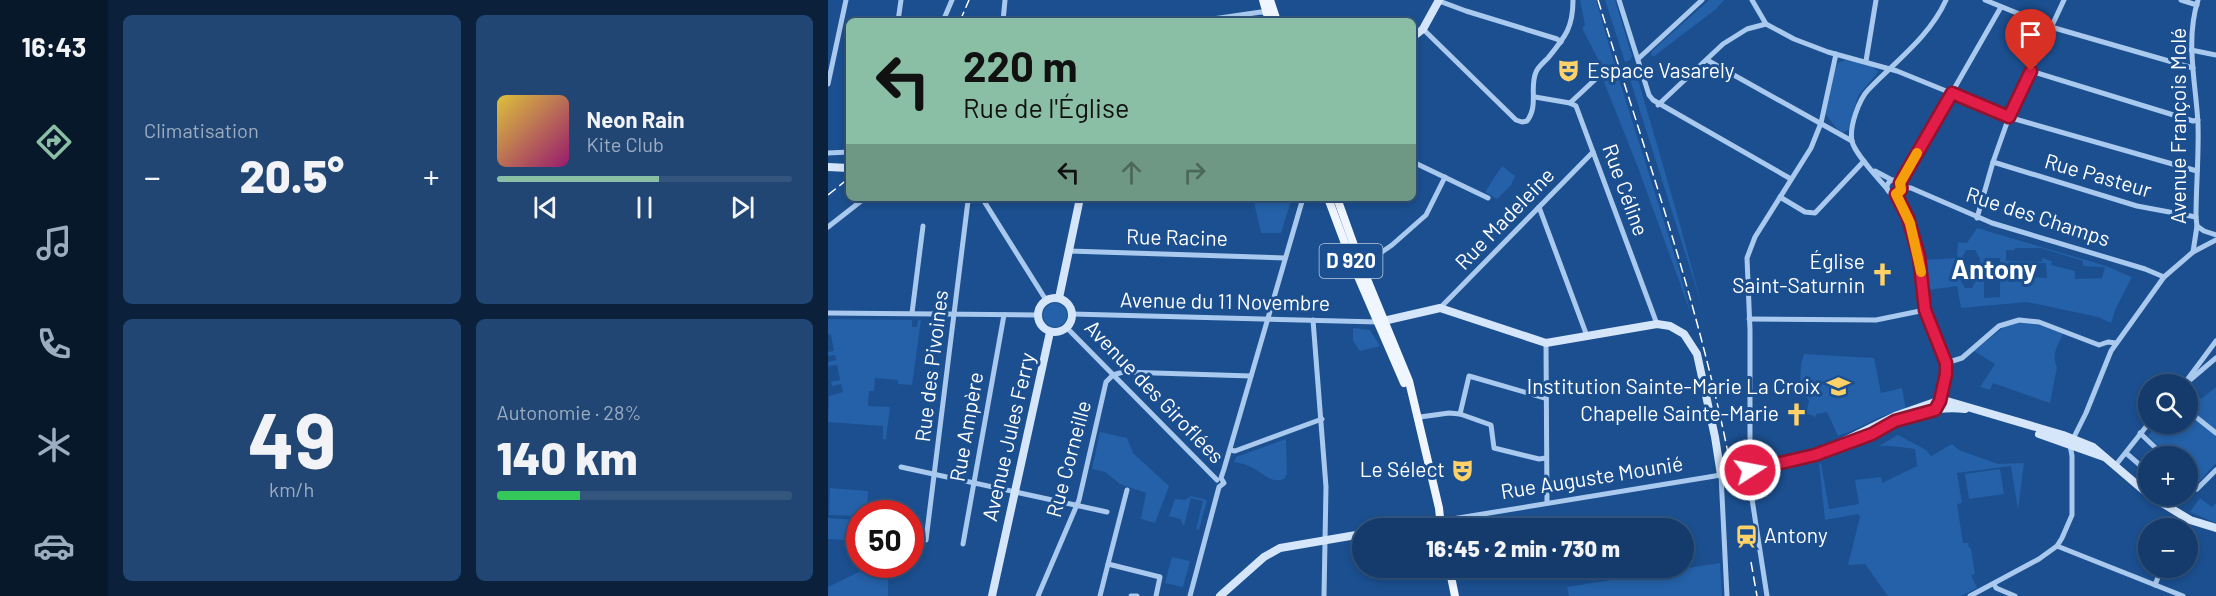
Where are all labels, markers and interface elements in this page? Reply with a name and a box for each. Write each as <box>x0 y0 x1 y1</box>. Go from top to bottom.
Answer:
pin <box>2005 9 2056 71</box>
icon: arrive <box>2014 18 2047 51</box>
street label: Avenue François Molé <box>2165 28 2190 224</box>
text: 16:43 <box>22 30 86 62</box>
text: 220 m <box>963 40 1077 90</box>
icon: left <box>864 42 942 120</box>
place label: Espace Vasarely <box>1587 57 1735 82</box>
theatre icon: Espace Vasarely <box>1556 58 1582 84</box>
text: Rue de l'Église <box>963 91 1129 123</box>
text: Neon Rain <box>587 106 685 132</box>
text: Climatisation <box>144 118 259 142</box>
icon: directions <box>33 121 75 163</box>
text: Kite Club <box>587 132 664 156</box>
street label: Rue Céline <box>1598 140 1655 239</box>
street label: Rue Pasteur <box>2042 147 2155 202</box>
text: 20.5° <box>239 148 344 202</box>
text: − <box>144 156 161 196</box>
text: + <box>423 156 440 196</box>
icon: left <box>1052 156 1085 189</box>
icon: ahead <box>1115 156 1148 189</box>
icon: right <box>1178 156 1211 189</box>
street label: Rue Madeleine <box>1449 162 1559 274</box>
street label: Rue des Champs <box>1963 180 2114 251</box>
icon: previous <box>529 191 562 224</box>
icon: pause <box>628 191 661 224</box>
icon: next <box>726 191 759 224</box>
icon: music <box>33 222 75 264</box>
street label: Rue Racine <box>1126 223 1228 250</box>
road number: D 920 <box>1320 244 1382 278</box>
place label: Église Saint-Saturnin <box>1732 248 1865 297</box>
district label: Antony <box>1951 252 2037 284</box>
church icon: Église Saint-Saturnin <box>1870 261 1896 287</box>
street label: Avenue du 11 Novembre <box>1120 286 1330 315</box>
street label: Rue des Pivoines <box>909 288 952 443</box>
street label: Avenue des Giroflées <box>1080 314 1230 468</box>
icon: phone <box>33 323 75 365</box>
street label: Avenue Jules Ferry <box>976 350 1039 523</box>
street label: Rue Ampère <box>944 370 987 484</box>
place label: Institution Sainte-Marie La Croix <box>1527 373 1820 398</box>
school or university icon: Institution Sainte-Marie La Croix <box>1825 374 1851 400</box>
map controls <box>2138 374 2198 578</box>
button: search <box>2138 374 2198 434</box>
text: 49 <box>247 391 336 485</box>
street label: Rue Corneille <box>1040 397 1095 520</box>
text: Autonomie · 28% <box>497 400 641 424</box>
place label: Chapelle Sainte-Marie <box>1580 400 1779 425</box>
church icon: Chapelle Sainte-Marie <box>1784 401 1810 427</box>
icon: climate <box>33 424 75 466</box>
text: 140 km <box>497 430 638 484</box>
position arrow <box>1718 438 1782 502</box>
button: + <box>2138 446 2198 506</box>
street label: Rue Auguste Mounié <box>1499 450 1685 503</box>
place label: Le Sélect <box>1360 456 1445 481</box>
theatre icon: Le Sélect <box>1450 457 1476 483</box>
text: km/h <box>269 477 314 501</box>
speed limit sign: 50 <box>846 500 924 578</box>
button: − <box>2138 518 2198 578</box>
place label: Antony <box>1764 522 1828 547</box>
station icon: Antony <box>1733 523 1759 549</box>
icon: car <box>33 525 75 567</box>
text: 16:45 · 2 min · 730 m <box>1426 535 1620 561</box>

